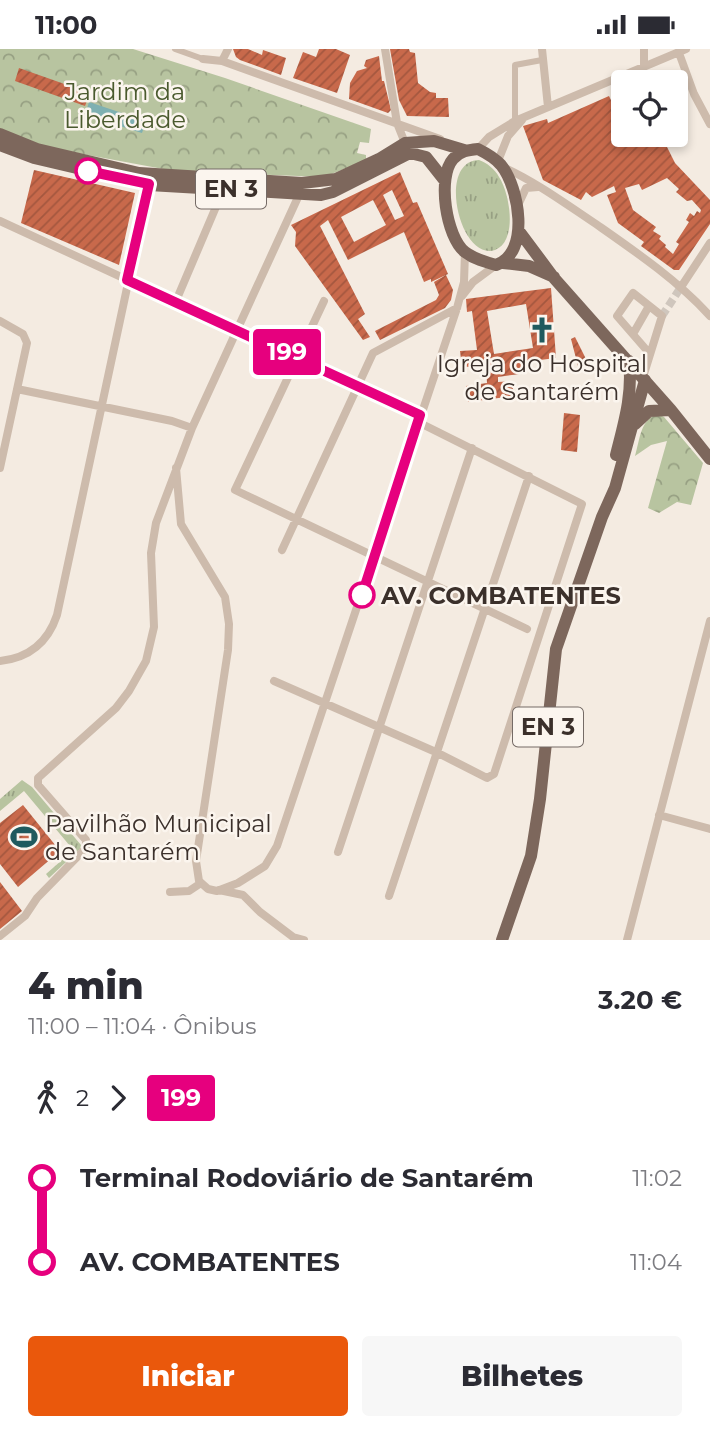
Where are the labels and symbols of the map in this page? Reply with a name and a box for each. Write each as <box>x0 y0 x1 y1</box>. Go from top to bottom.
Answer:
park label: Jardim da Liberdade <box>64 77 186 134</box>
unlabelled marker <box>75 158 101 184</box>
road number: EN 3 <box>196 169 266 209</box>
church icon: Igreja do Hospital de Santarém <box>527 315 557 345</box>
line badge: 199 <box>247 329 327 375</box>
place label: Igreja do Hospital de Santarém <box>437 349 647 406</box>
place label: AV. COMBATENTES <box>380 581 621 610</box>
marker: AV. COMBATENTES <box>349 582 375 608</box>
road number: EN 3 <box>513 707 583 747</box>
place label: Pavilhão Municipal de Santarém <box>45 809 272 866</box>
sports icon: Pavilhão Municipal de Santarém <box>9 822 39 852</box>

